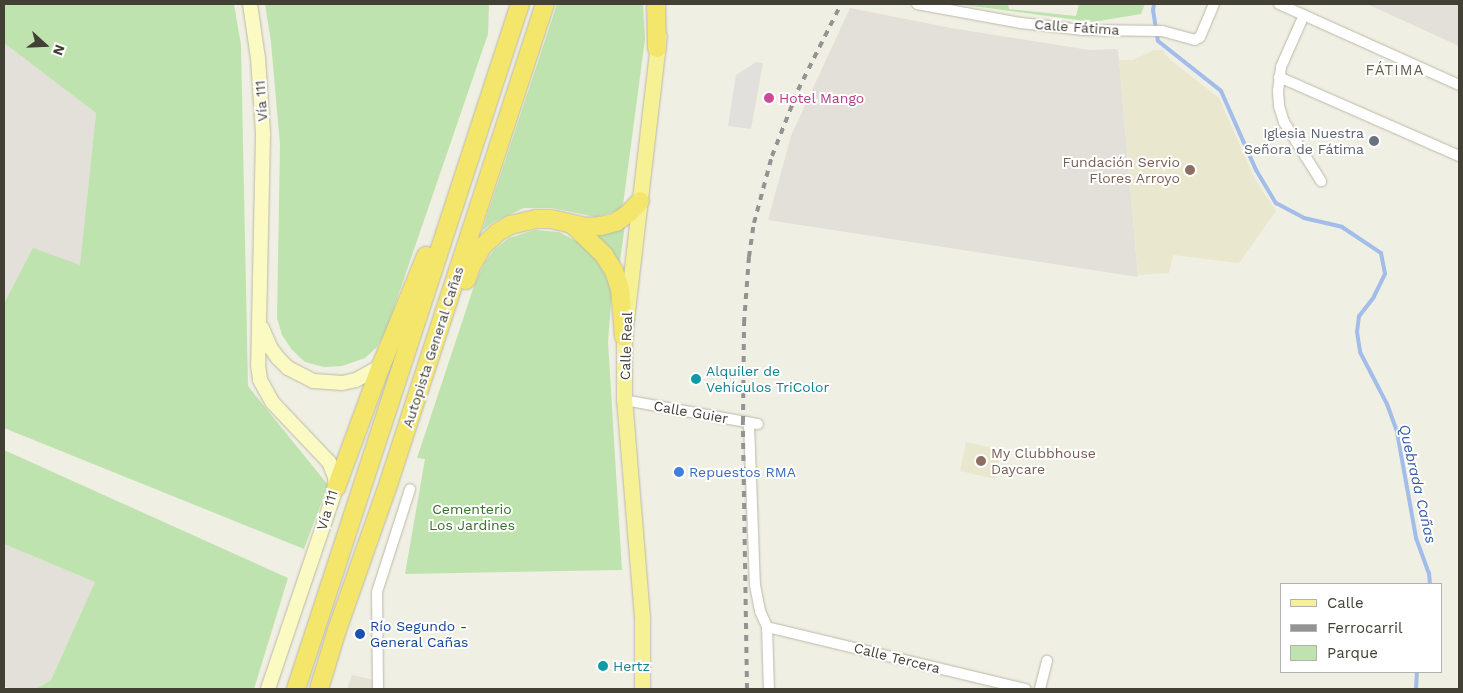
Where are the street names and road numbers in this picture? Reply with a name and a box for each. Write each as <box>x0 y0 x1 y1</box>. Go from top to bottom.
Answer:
street label: Calle Fátima <box>1034 16 1120 38</box>
street label: Vía 111 <box>251 80 271 122</box>
street label: Autopista General Cañas <box>399 264 467 430</box>
street label: Calle Real <box>616 312 636 380</box>
street label: Calle Guier <box>652 397 730 427</box>
street label: Vía 111 <box>313 488 341 532</box>
street label: Calle Tercera <box>852 639 942 677</box>

